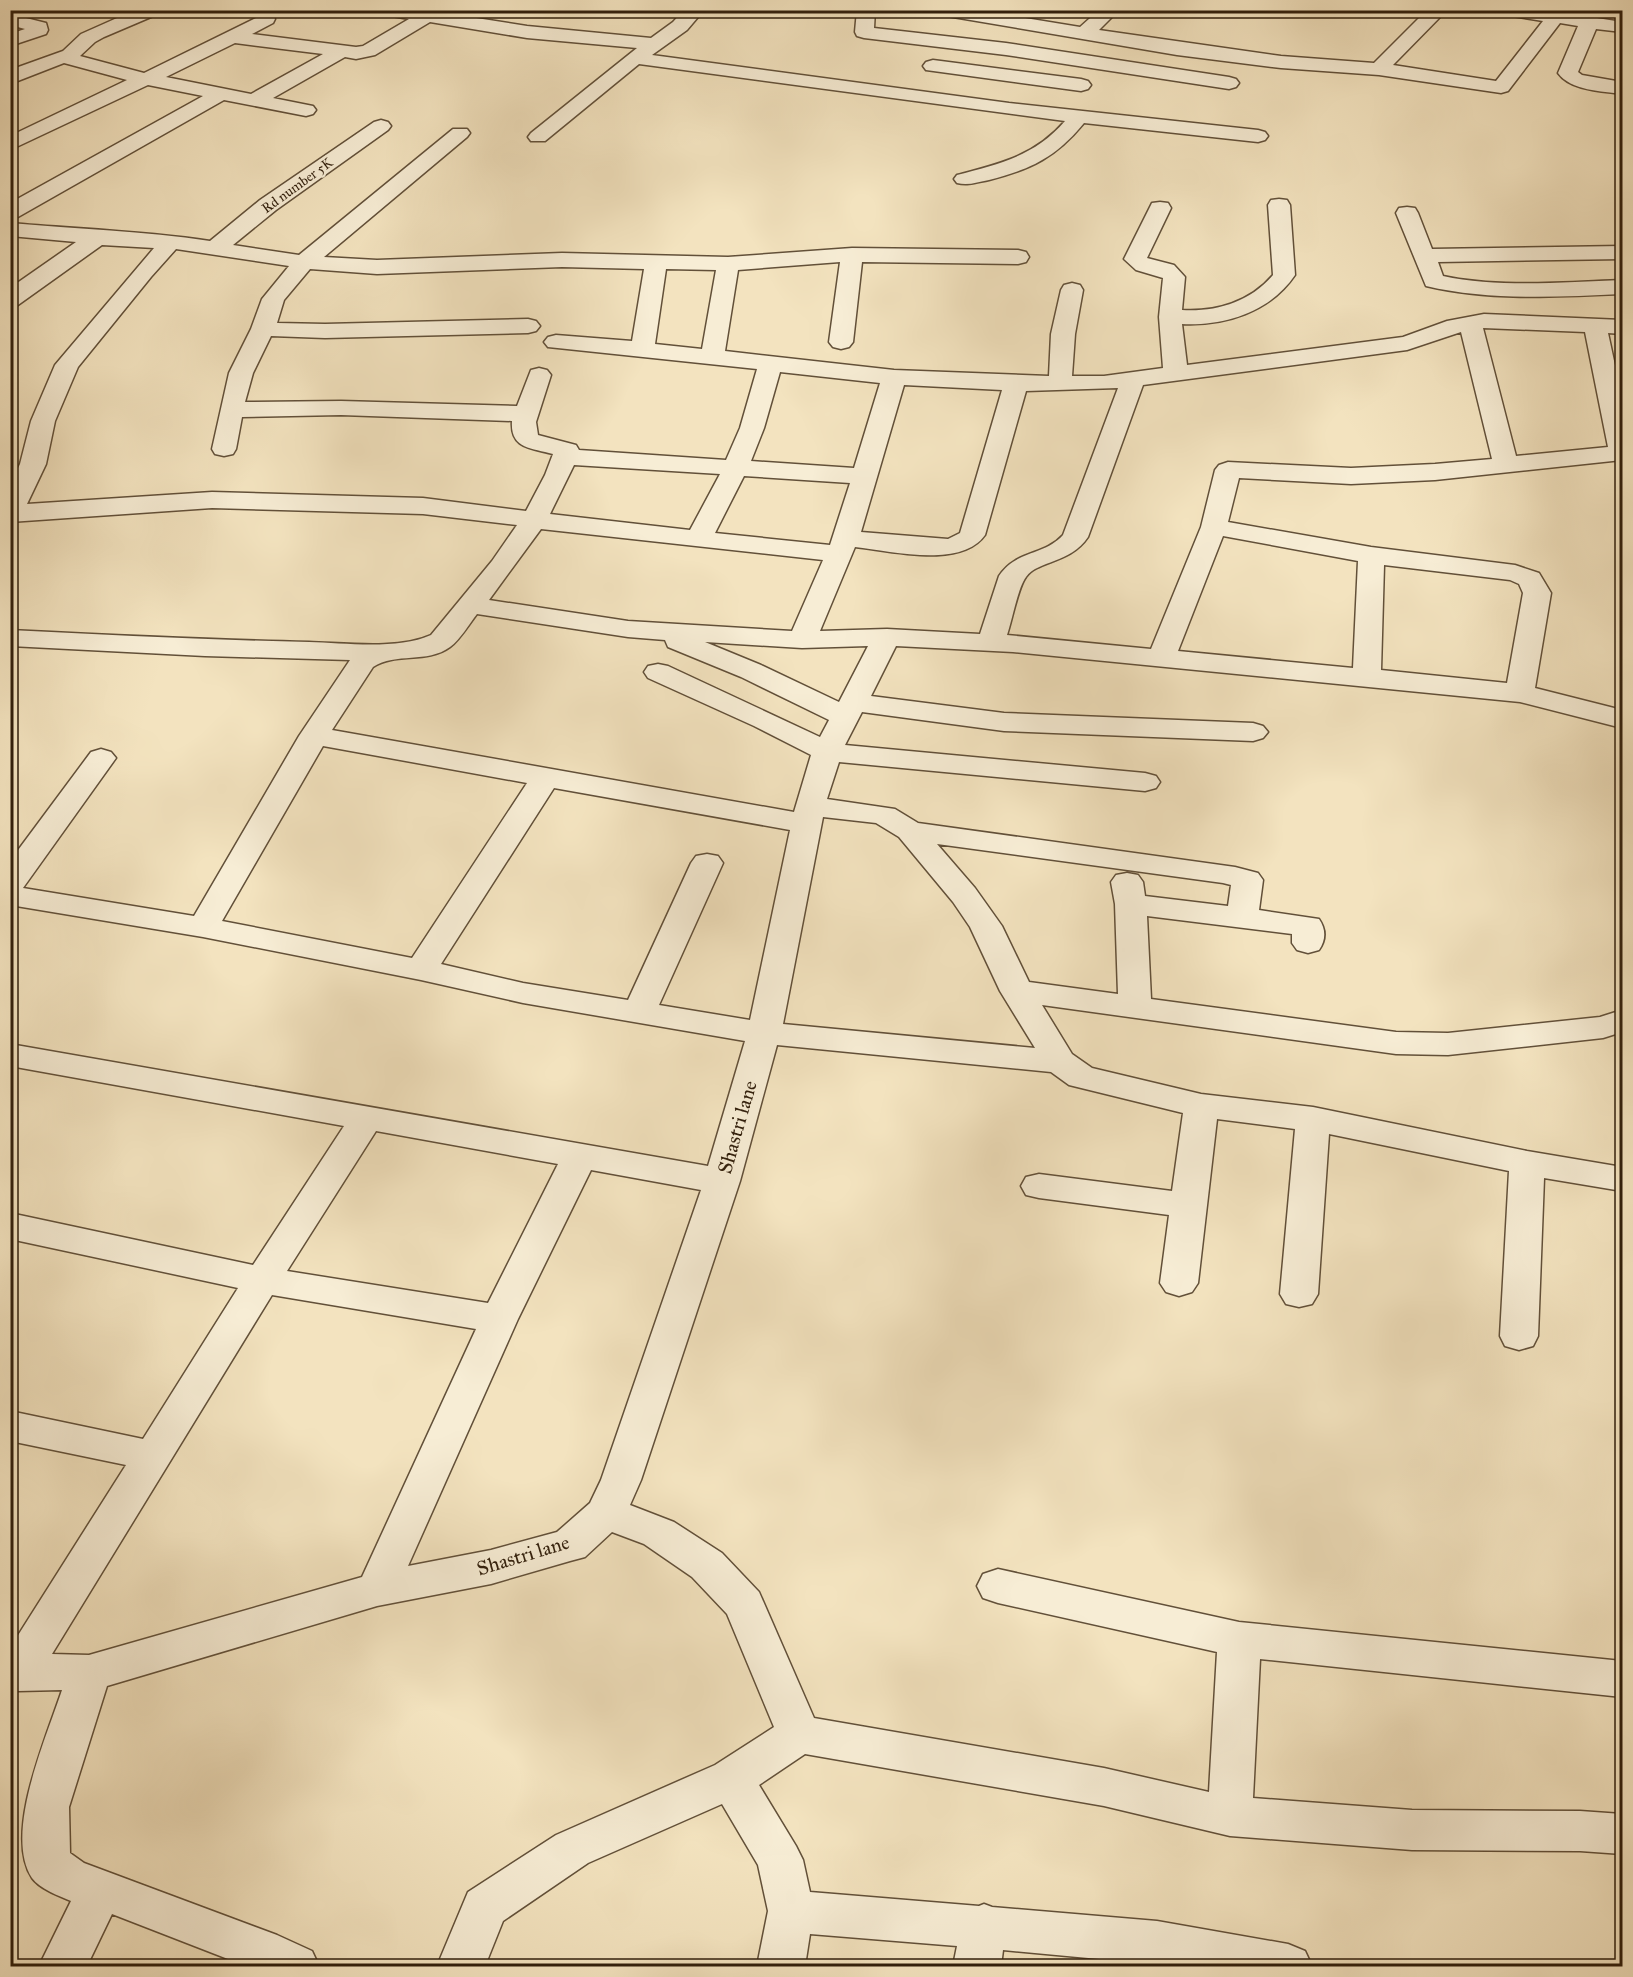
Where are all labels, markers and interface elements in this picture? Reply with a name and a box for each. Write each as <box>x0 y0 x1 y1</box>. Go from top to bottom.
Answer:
street label: Rd number 5K <box>258 153 337 217</box>
street label: Shastri lane <box>712 1078 762 1176</box>
street label: Shastri lane <box>474 1530 572 1580</box>

